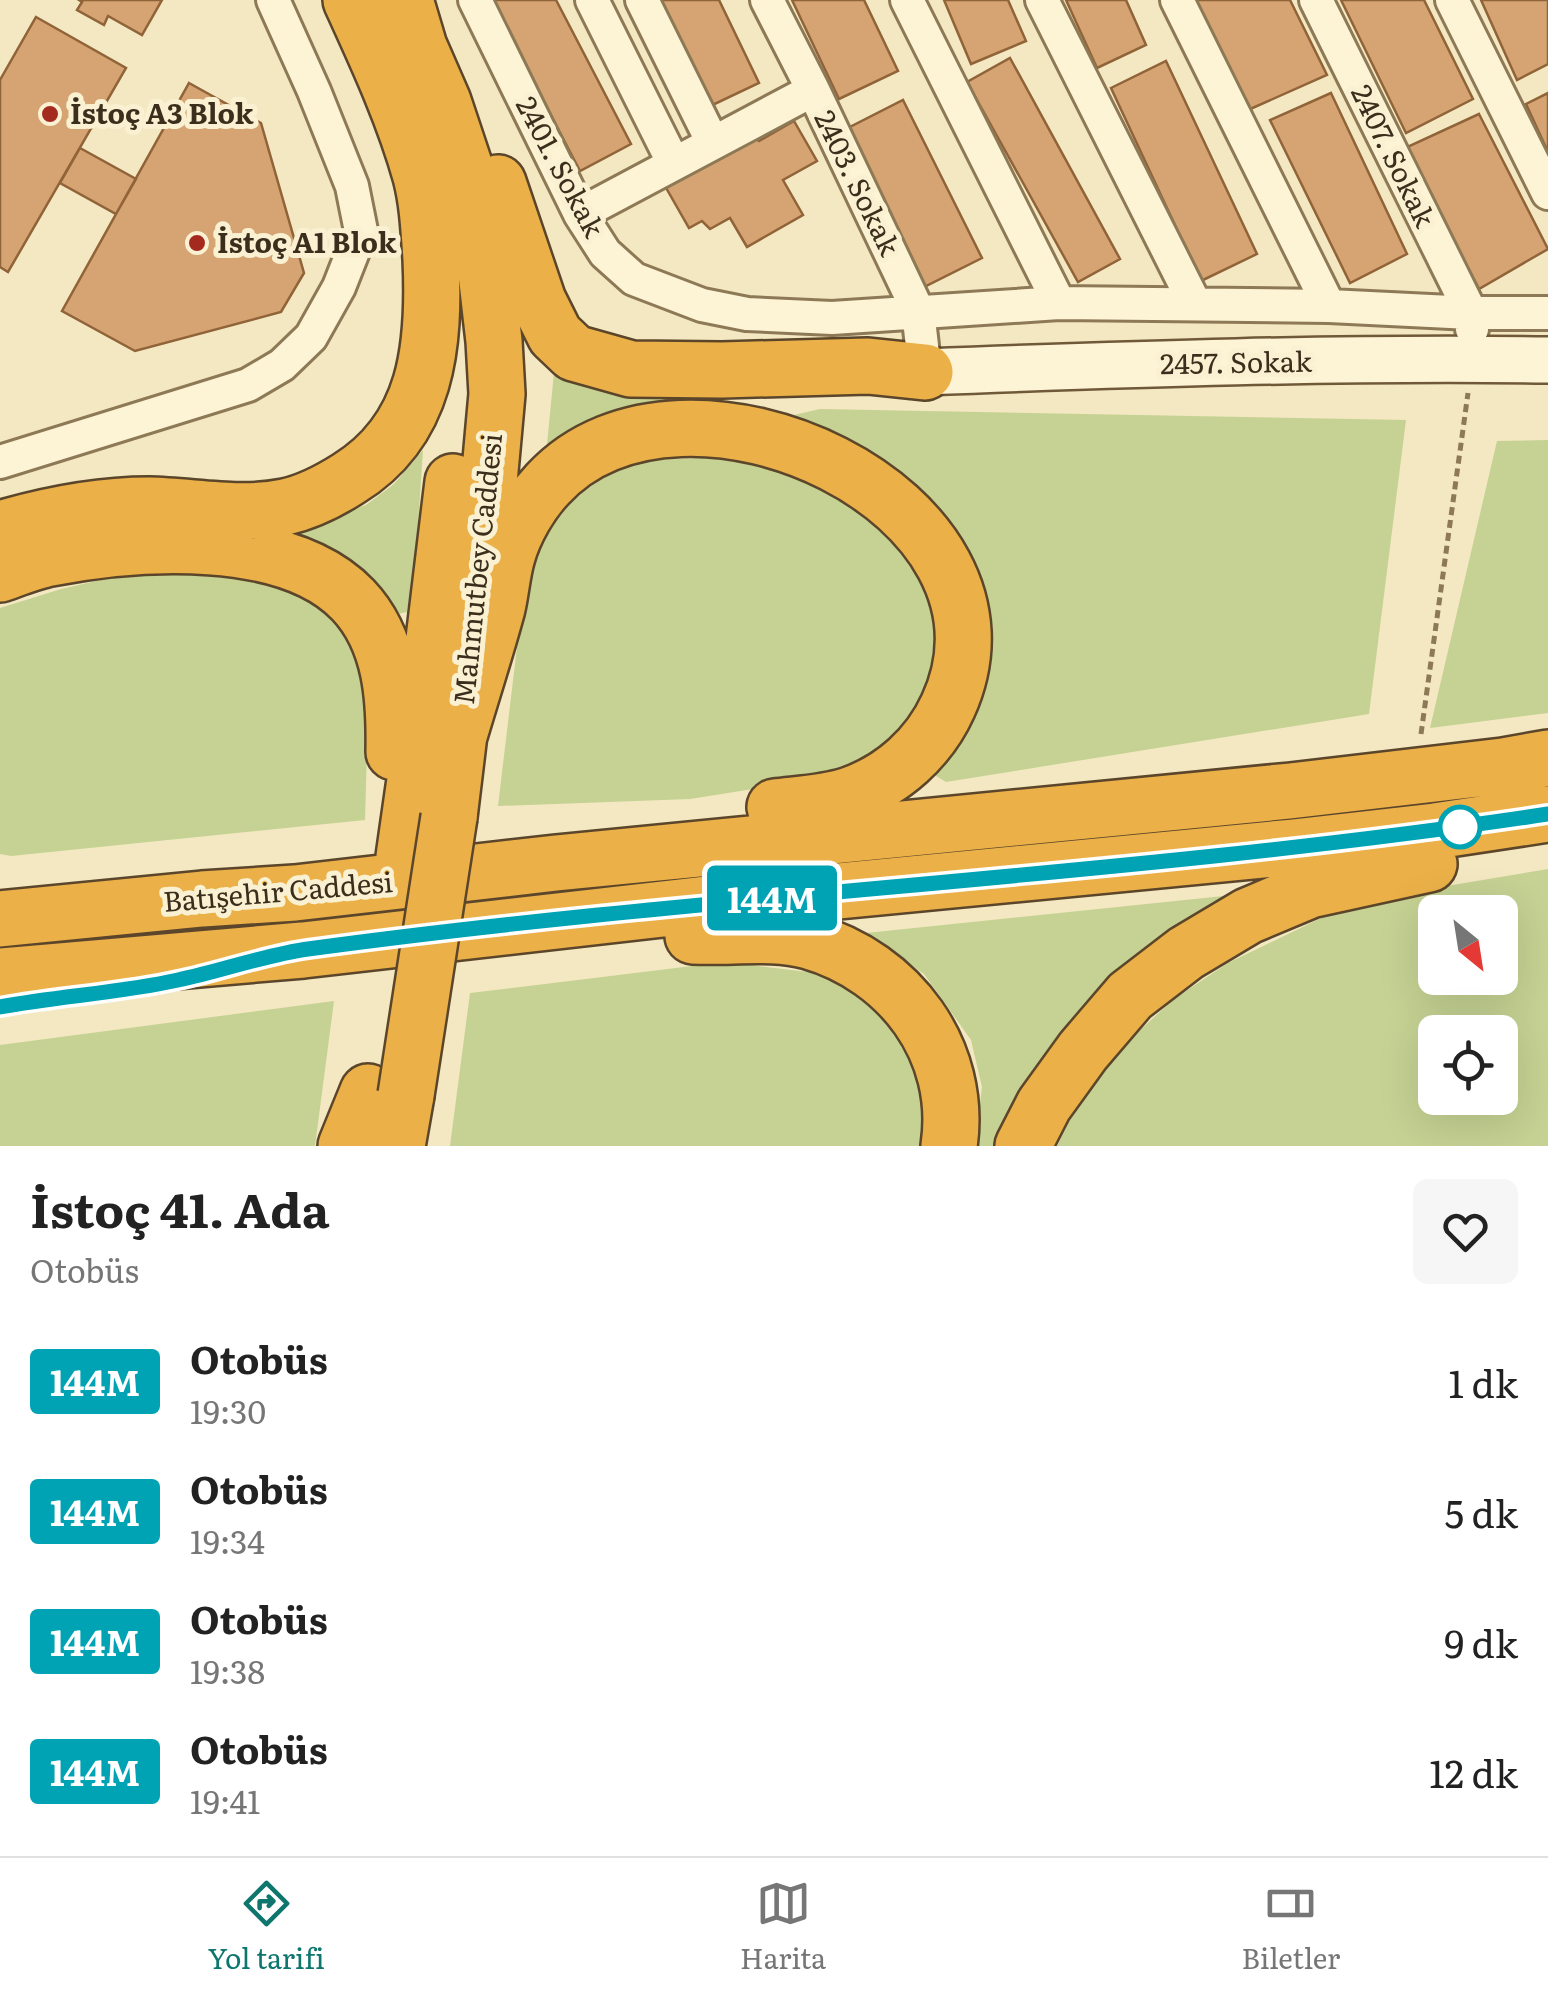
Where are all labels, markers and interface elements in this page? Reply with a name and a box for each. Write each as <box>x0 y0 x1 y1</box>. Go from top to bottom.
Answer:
street label: 2407. Sokak <box>1342 77 1448 234</box>
street label: 2401. Sokak <box>507 88 617 245</box>
place label: İstoç A3 Blok <box>70 91 254 133</box>
street label: 2403. Sokak <box>805 102 913 263</box>
marker: İstoç A3 Blok <box>39 103 61 125</box>
place label: İstoç A1 Blok <box>217 220 397 262</box>
marker: İstoç A1 Blok <box>186 232 208 254</box>
street label: 2457. Sokak <box>1160 339 1313 383</box>
street label: Mahmutbey Caddesi <box>441 431 511 706</box>
unlabelled marker <box>1439 806 1481 848</box>
street label: Batışehir Caddesi <box>161 859 394 921</box>
line badge: 144M <box>702 866 842 930</box>
text: 144M <box>727 872 817 924</box>
north arrow <box>1418 895 1518 995</box>
map controls <box>1418 895 1518 1115</box>
button: locate <box>1418 1015 1518 1115</box>
text: İstoç 41. Ada <box>30 1172 330 1243</box>
button: heart <box>1413 1179 1518 1284</box>
text: Otobüs <box>30 1245 139 1293</box>
text: Otobüs <box>190 1329 328 1386</box>
text: 1 dk <box>1449 1353 1518 1410</box>
text: 144M <box>50 1355 140 1407</box>
text: 19:30 <box>190 1386 266 1434</box>
text: Otobüs <box>190 1459 328 1516</box>
text: 5 dk <box>1445 1483 1518 1540</box>
text: 144M <box>50 1485 140 1537</box>
text: 19:34 <box>190 1516 265 1564</box>
text: Otobüs <box>190 1589 328 1646</box>
text: 9 dk <box>1444 1613 1518 1670</box>
text: 144M <box>50 1615 140 1667</box>
text: 19:38 <box>190 1646 265 1694</box>
text: Otobüs <box>190 1719 328 1776</box>
text: 12 dk <box>1429 1743 1518 1800</box>
text: 144M <box>50 1745 140 1797</box>
text: 19:41 <box>190 1776 260 1824</box>
tab: Yol tarifi <box>208 1876 325 1978</box>
tab: Harita <box>740 1876 826 1978</box>
tab: Biletler <box>1241 1876 1340 1978</box>

